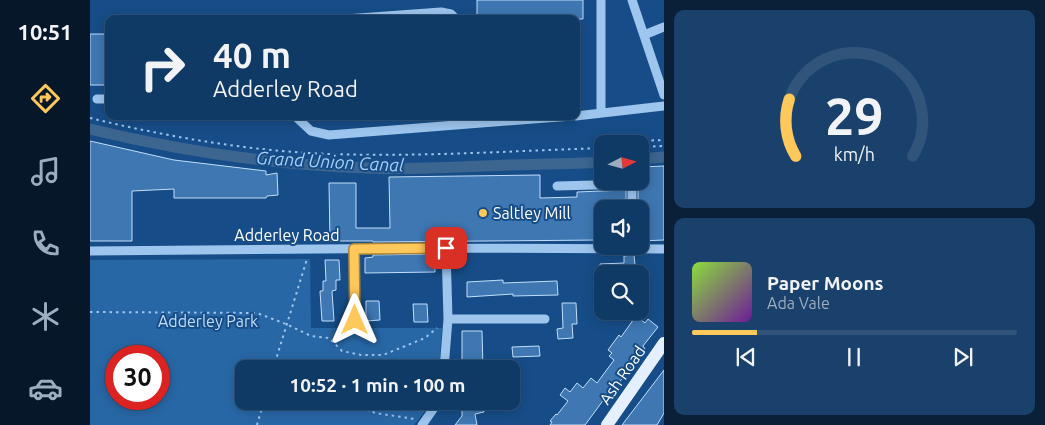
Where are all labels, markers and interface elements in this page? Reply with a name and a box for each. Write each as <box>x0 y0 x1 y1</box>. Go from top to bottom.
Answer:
text: 10:51 <box>17 19 73 44</box>
icon: right <box>130 35 195 100</box>
text: 40 m <box>213 35 291 75</box>
text: Adderley Road <box>213 76 358 101</box>
icon: directions <box>28 81 63 116</box>
text: 29 <box>825 87 884 145</box>
north arrow <box>594 135 649 190</box>
map controls <box>594 135 649 320</box>
text: km/h <box>834 144 875 164</box>
water label: Grand Union Canal <box>255 147 405 175</box>
icon: music <box>28 154 63 189</box>
button: sound <box>594 200 649 255</box>
place label: Saltley Mill <box>493 204 571 222</box>
marker: Saltley Mill <box>477 207 489 219</box>
icon: phone <box>28 226 63 261</box>
street label: Adderley Road <box>234 226 340 244</box>
pin <box>425 227 467 269</box>
icon: arrive <box>432 234 460 262</box>
button: search <box>594 265 649 320</box>
text: Paper Moons <box>767 272 884 294</box>
position arrow <box>328 293 380 345</box>
text: Ada Vale <box>767 294 830 312</box>
icon: climate <box>28 299 63 334</box>
park label: Adderley Park <box>158 312 258 330</box>
street label: Ash Road <box>595 342 649 408</box>
icon: previous <box>732 343 760 371</box>
icon: pause <box>840 343 868 371</box>
icon: next <box>949 343 977 371</box>
speed limit sign: 30 <box>105 345 170 410</box>
icon: car <box>28 371 63 406</box>
text: 10:52 · 1 min · 100 m <box>290 374 465 396</box>

